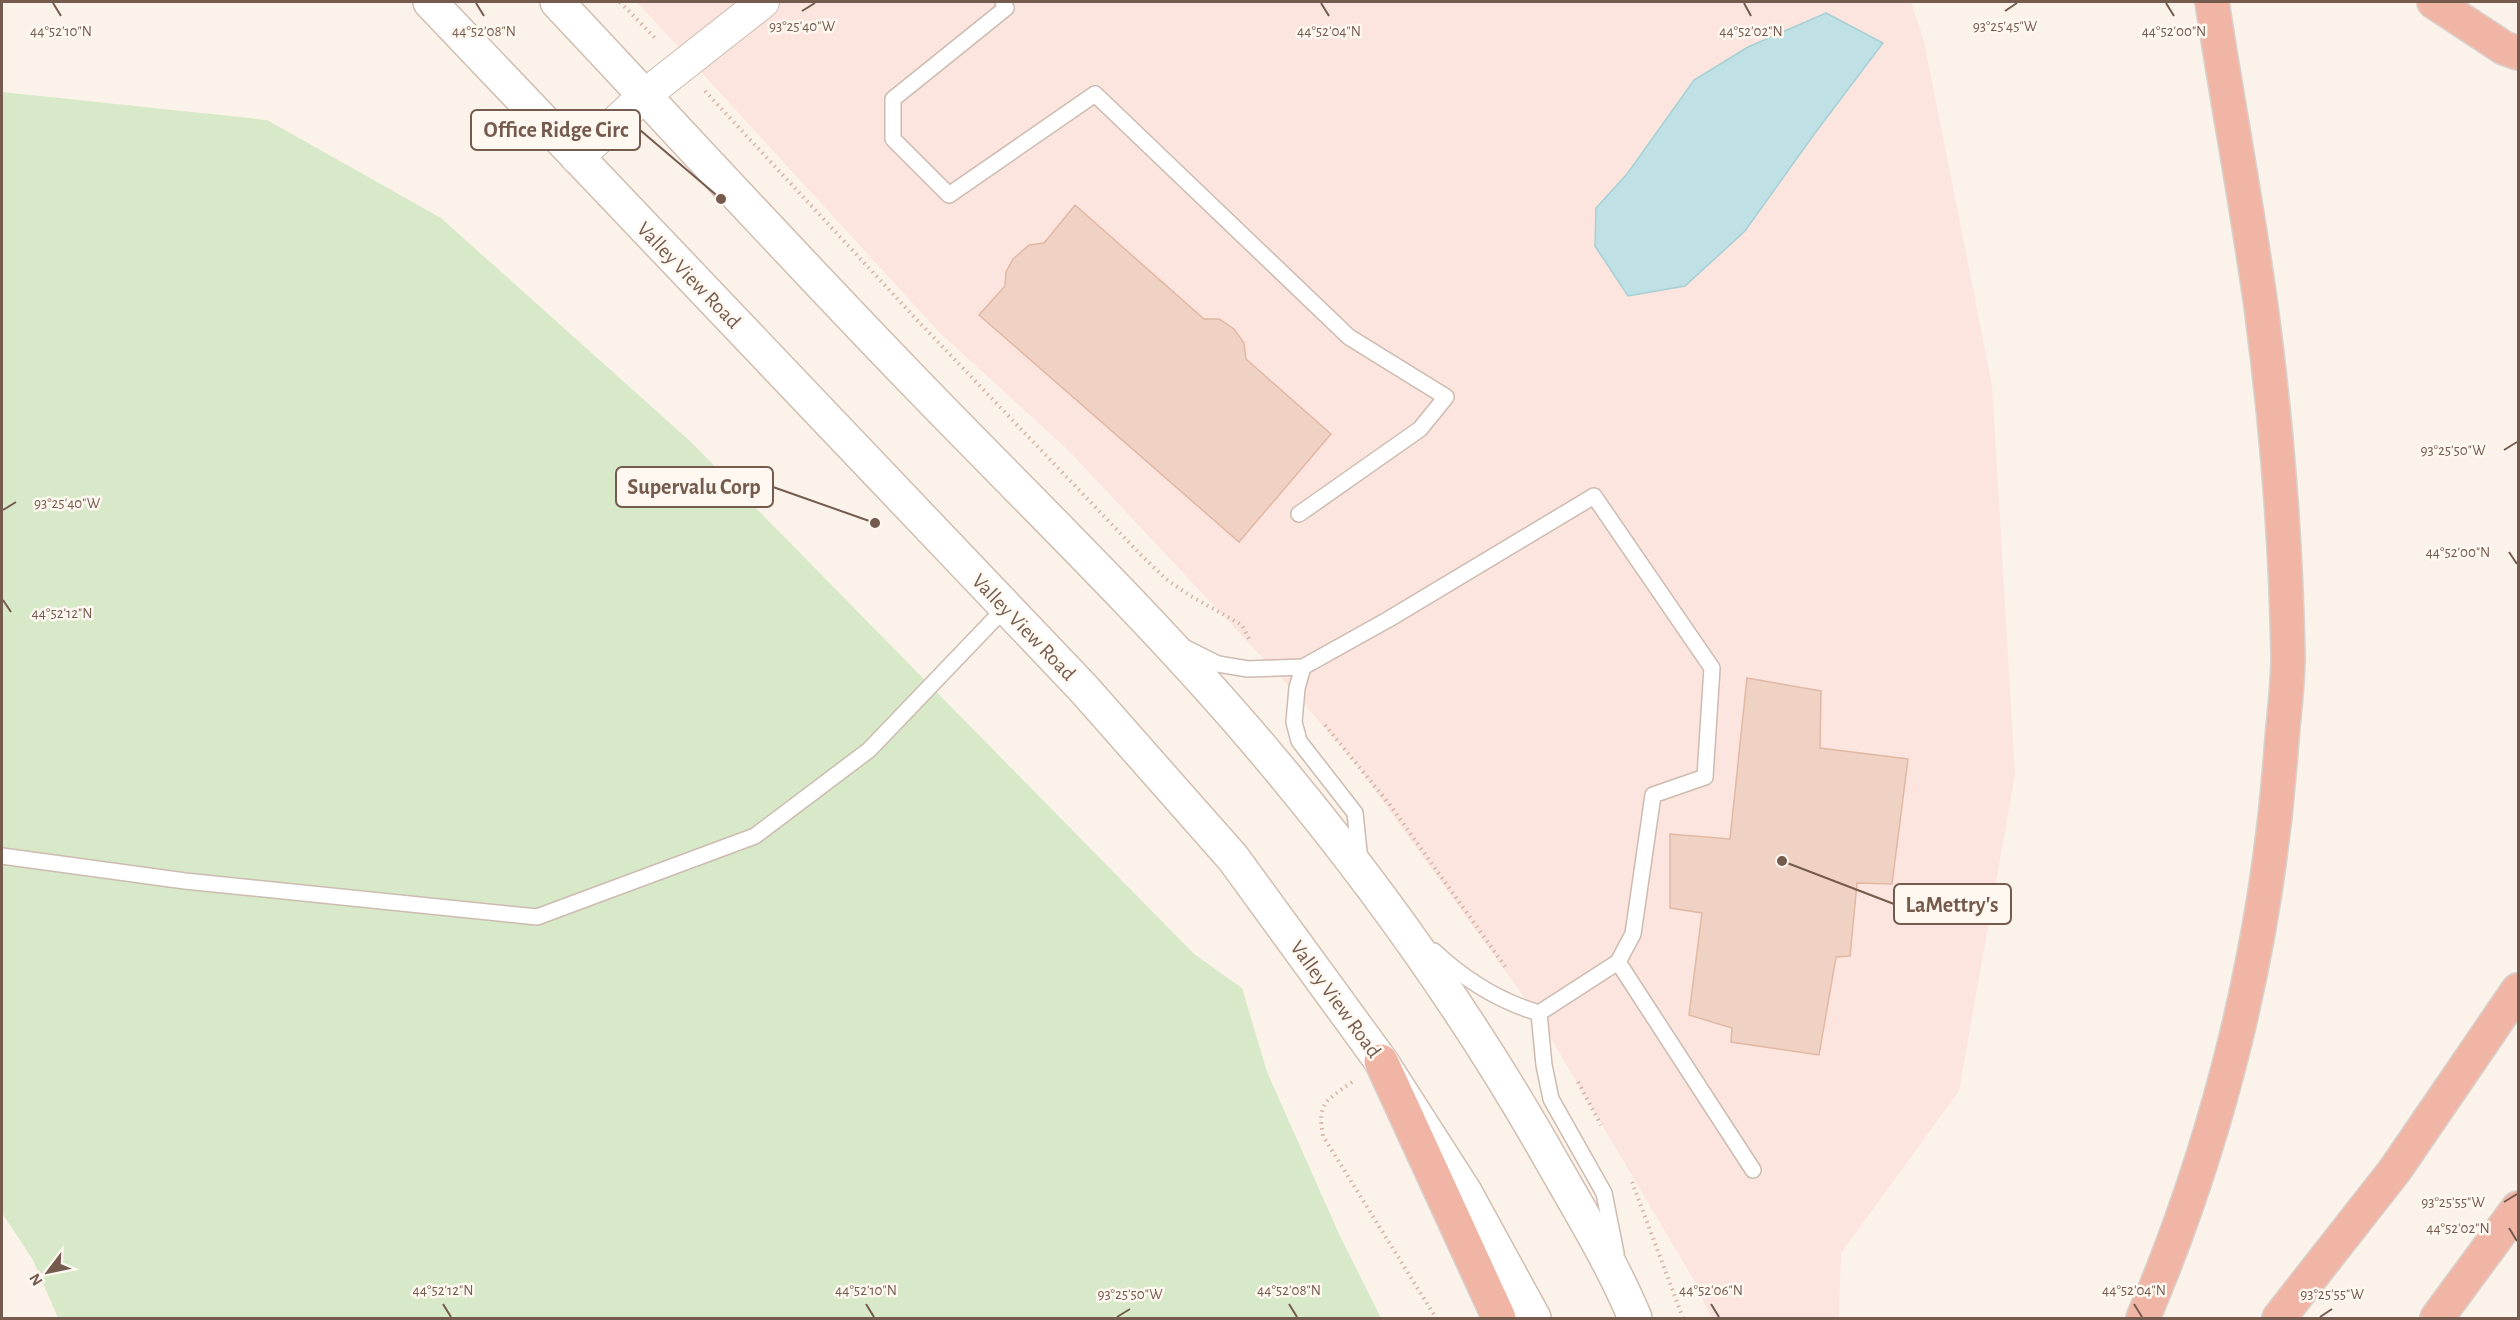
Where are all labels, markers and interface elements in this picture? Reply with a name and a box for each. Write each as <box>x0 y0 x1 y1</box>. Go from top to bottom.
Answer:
text: 93°25'40"W <box>769 19 836 34</box>
text: 93°25'45"W <box>1973 19 2038 34</box>
text: 44°52'10"N <box>30 24 92 39</box>
text: 44°52'08"N <box>452 24 516 39</box>
text: 44°52'04"N <box>1297 24 1361 39</box>
text: 44°52'02"N <box>1719 24 1783 39</box>
text: 44°52'00"N <box>2142 24 2206 39</box>
callout: Office Ridge Circ <box>471 110 640 150</box>
text: Office Ridge Circ <box>484 119 629 141</box>
street label: Valley View Road <box>633 218 745 333</box>
text: 93°25'50"W <box>2420 443 2486 458</box>
callout: Supervalu Corp <box>616 467 773 507</box>
text: Supervalu Corp <box>627 476 761 498</box>
text: 93°25'40"W <box>34 496 101 511</box>
text: 44°52'00"N <box>2426 545 2490 560</box>
street label: Valley View Road <box>968 570 1080 685</box>
text: 44°52'12"N <box>32 606 92 621</box>
callout: LaMettry's <box>1894 884 2011 924</box>
text: LaMettry's <box>1905 894 1999 917</box>
street label: Valley View Road <box>1286 937 1385 1062</box>
text: 93°25'55"W <box>2421 1195 2485 1210</box>
text: 44°52'02"N <box>2426 1221 2490 1236</box>
north arrow <box>18 1242 78 1302</box>
text: N <box>26 1270 46 1288</box>
text: 44°52'12"N <box>413 1283 473 1298</box>
text: 44°52'10"N <box>835 1283 897 1298</box>
text: 44°52'08"N <box>1257 1283 1321 1298</box>
text: 44°52'06"N <box>1679 1283 1743 1298</box>
text: 44°52'04"N <box>2102 1283 2166 1298</box>
text: 93°25'50"W <box>1097 1287 1163 1302</box>
text: 93°25'55"W <box>2300 1287 2364 1302</box>

